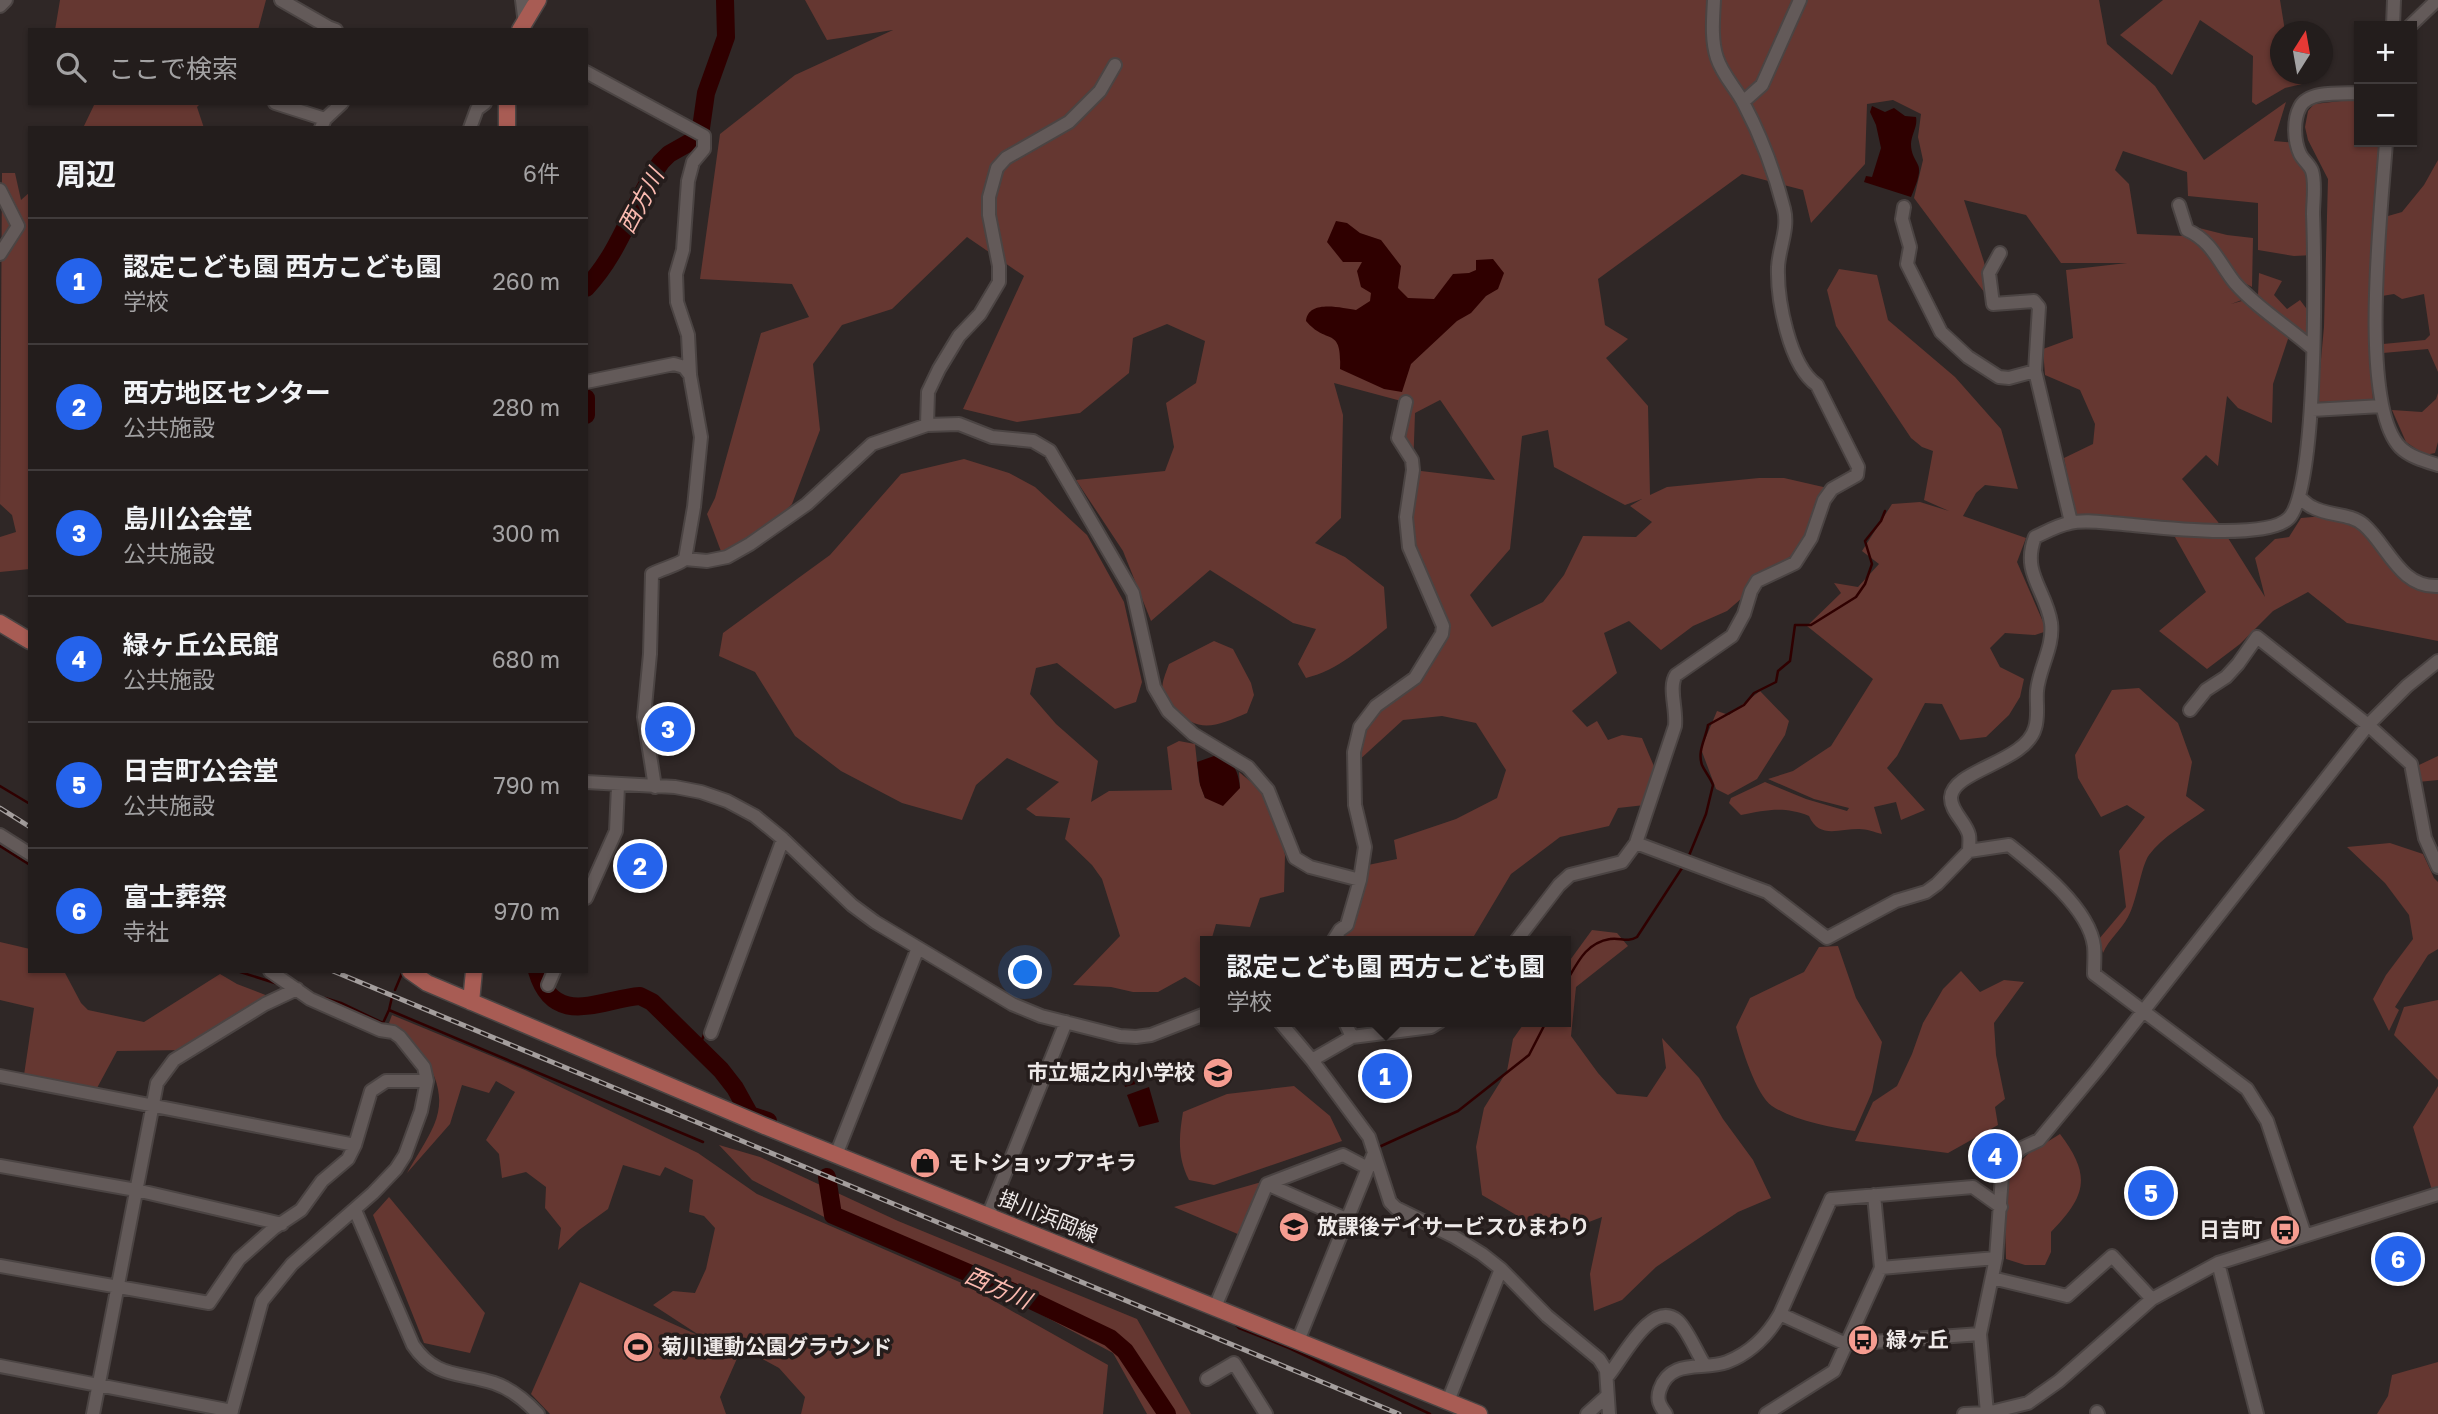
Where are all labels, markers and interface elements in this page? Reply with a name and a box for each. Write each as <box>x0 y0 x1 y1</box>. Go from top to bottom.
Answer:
north arrow <box>2270 21 2333 84</box>
map controls <box>2354 21 2417 147</box>
button: + <box>2354 21 2417 84</box>
search box <box>28 28 588 105</box>
icon: search <box>52 48 90 86</box>
text: ここで検索 <box>108 53 238 84</box>
button: − <box>2354 84 2417 147</box>
text: 周辺 <box>56 156 116 192</box>
text: 6件 <box>523 159 560 187</box>
water label: 西方川 <box>612 161 670 238</box>
text: 認定こども園 西方こども園 <box>123 251 442 282</box>
text: 1 <box>73 267 85 295</box>
text: 260 m <box>492 267 560 295</box>
text: 学校 <box>123 287 169 315</box>
text: 西方地区センター <box>123 377 331 408</box>
text: 2 <box>72 393 86 421</box>
text: 280 m <box>492 393 560 421</box>
text: 公共施設 <box>123 413 215 441</box>
text: 島川公会堂 <box>123 503 253 534</box>
text: 3 <box>72 519 86 547</box>
text: 300 m <box>492 519 560 547</box>
text: 公共施設 <box>123 539 215 567</box>
text: 緑ヶ丘公民館 <box>123 629 279 660</box>
text: 4 <box>72 645 86 673</box>
text: 680 m <box>492 645 560 673</box>
text: 公共施設 <box>123 665 215 693</box>
pin: 3 <box>645 703 691 755</box>
text: 日吉町公会堂 <box>123 755 279 786</box>
text: 5 <box>72 771 86 799</box>
text: 790 m <box>494 771 560 799</box>
text: 公共施設 <box>123 791 215 819</box>
pin: 2 <box>617 840 663 892</box>
text: 富士葬祭 <box>123 881 227 912</box>
text: 6 <box>72 897 86 925</box>
text: 970 m <box>494 897 560 925</box>
text: 寺社 <box>123 917 169 945</box>
popup <box>1200 936 1571 1027</box>
text: 認定こども園 西方こども園 <box>1226 951 1545 982</box>
your location <box>1008 955 1042 989</box>
text: 学校 <box>1226 987 1272 1015</box>
pin: 1 <box>1362 1050 1408 1102</box>
school or university icon: 市立堀之内小学校 <box>1201 1056 1235 1090</box>
place label: 市立堀之内小学校 <box>1027 1059 1195 1085</box>
pin: 4 <box>1972 1130 2018 1182</box>
shop icon: モトショップアキラ <box>908 1146 942 1180</box>
place label: モトショップアキラ <box>948 1149 1137 1175</box>
pin: 5 <box>2128 1167 2174 1219</box>
street label: 掛川浜岡線 <box>995 1184 1102 1248</box>
school or university icon: 放課後デイサービスひまわり <box>1277 1210 1311 1244</box>
place label: 放課後デイサービスひまわり <box>1317 1213 1590 1239</box>
bus stop icon: 日吉町 <box>2268 1213 2302 1247</box>
place label: 日吉町 <box>2199 1216 2262 1242</box>
pin: 6 <box>2375 1233 2421 1285</box>
water label: 西方川 <box>961 1260 1038 1315</box>
bus stop icon: 緑ヶ丘 <box>1846 1323 1880 1357</box>
place label: 緑ヶ丘 <box>1886 1326 1949 1352</box>
sports icon: 菊川運動公園グラウンド <box>621 1330 655 1364</box>
place label: 菊川運動公園グラウンド <box>661 1333 892 1359</box>

